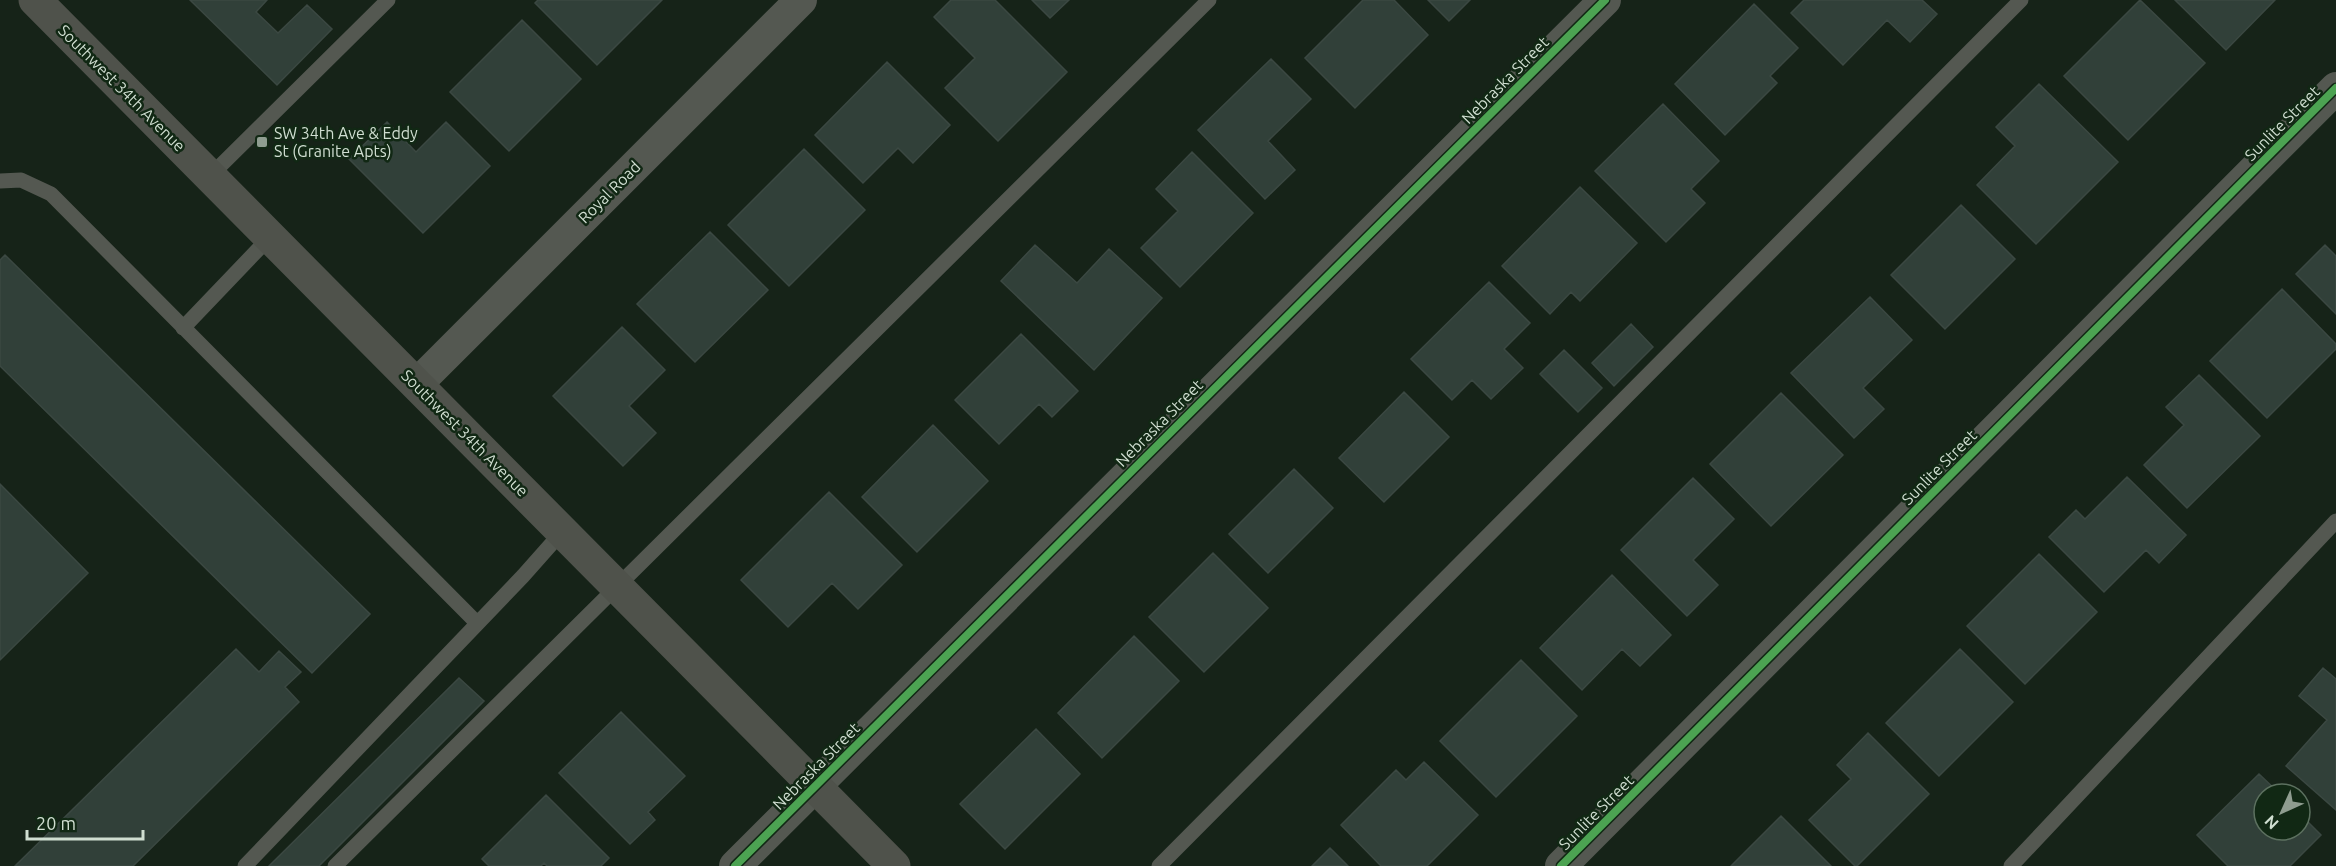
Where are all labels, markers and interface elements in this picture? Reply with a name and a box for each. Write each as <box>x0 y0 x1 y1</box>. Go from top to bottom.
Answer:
street label: Southwest 34th Avenue <box>55 21 189 155</box>
street label: Nebraska Street <box>1458 32 1553 127</box>
street label: Sunlite Street <box>2241 81 2324 164</box>
place label: SW 34th Ave & Eddy St (Granite Apts) <box>274 124 418 161</box>
marker: SW 34th Ave & Eddy St (Granite Apts) <box>255 135 269 149</box>
street label: Royal Road <box>574 157 644 227</box>
street label: Southwest 34th Avenue <box>398 366 532 500</box>
street label: Nebraska Street <box>1112 375 1207 470</box>
street label: Sunlite Street <box>1898 425 1981 508</box>
street label: Nebraska Street <box>769 718 864 813</box>
street label: Sunlite Street <box>1555 770 1638 853</box>
north arrow <box>2252 782 2312 842</box>
scale bar <box>27 803 142 841</box>
text: N <box>2261 812 2282 833</box>
text: 20 m <box>36 813 76 833</box>

